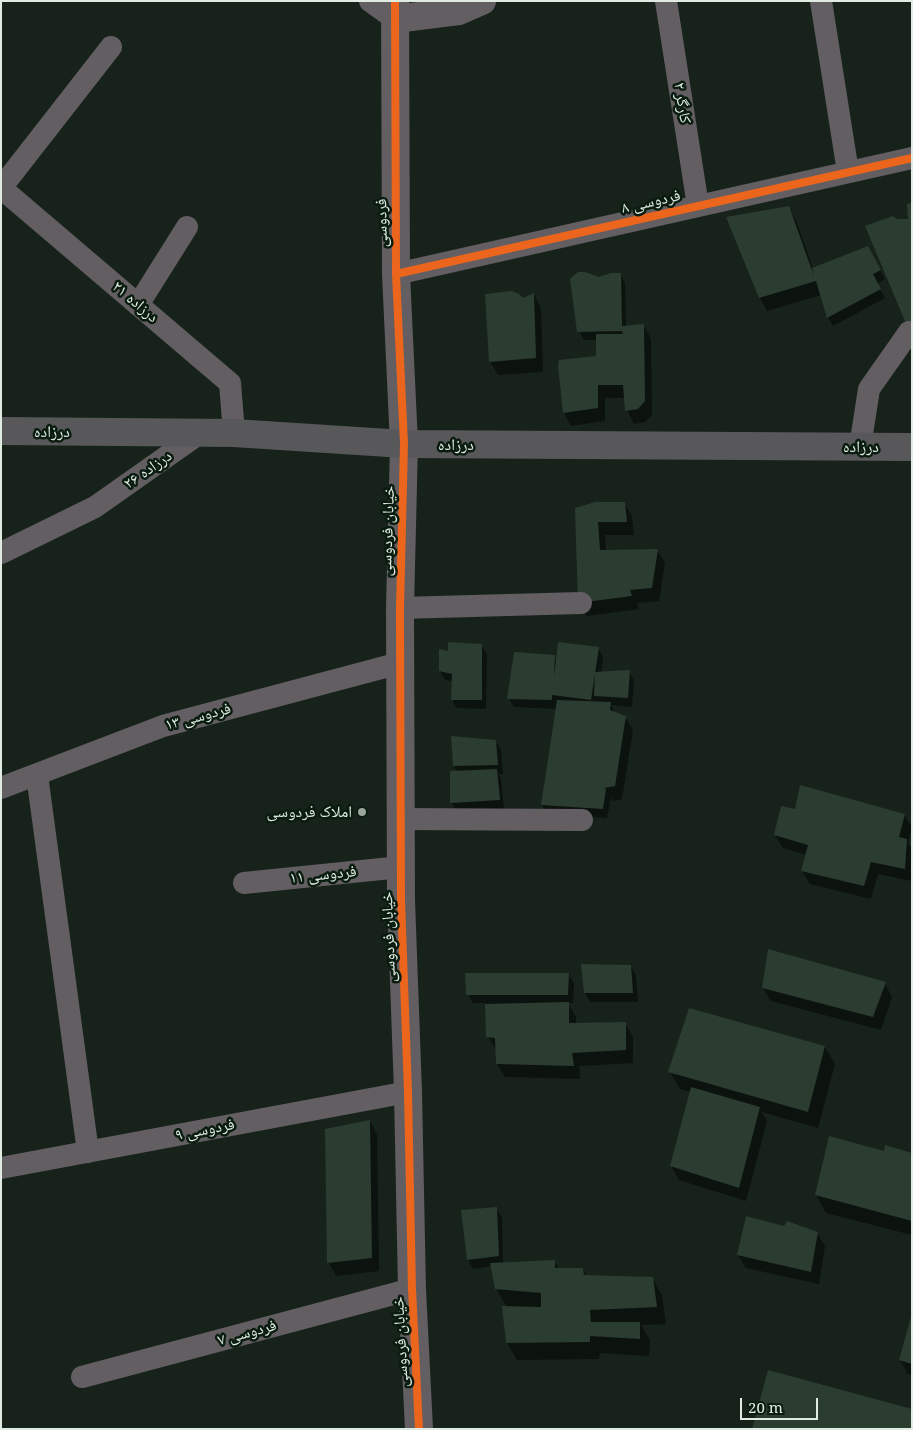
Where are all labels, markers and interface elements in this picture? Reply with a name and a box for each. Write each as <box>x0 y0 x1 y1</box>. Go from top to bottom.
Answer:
street label: کارگر ۲ <box>669 81 695 125</box>
street label: فردوسی ۸ <box>620 186 682 218</box>
street label: فردوسی <box>372 198 392 248</box>
street label: درزاده ۲۱ <box>108 277 162 327</box>
street label: درزاده <box>34 422 70 442</box>
street label: درزاده <box>438 435 474 455</box>
street label: درزاده <box>843 437 879 457</box>
street label: درزاده ۲۶ <box>120 447 176 493</box>
street label: خیابان فردوسی <box>377 485 399 577</box>
street label: فردوسی ۱۳ <box>163 699 233 735</box>
place label: املاک فردوسی <box>267 802 352 822</box>
marker: املاک فردوسی <box>356 806 368 818</box>
street label: فردوسی ۱۱ <box>289 862 357 888</box>
street label: خیابان فردوسی <box>378 891 400 983</box>
street label: فردوسی ۹ <box>174 1115 236 1145</box>
street label: خیابان فردوسی <box>389 1296 413 1388</box>
street label: فردوسی ۷ <box>215 1316 279 1350</box>
scale bar <box>743 1388 820 1420</box>
text: 20 m <box>748 1397 783 1417</box>

